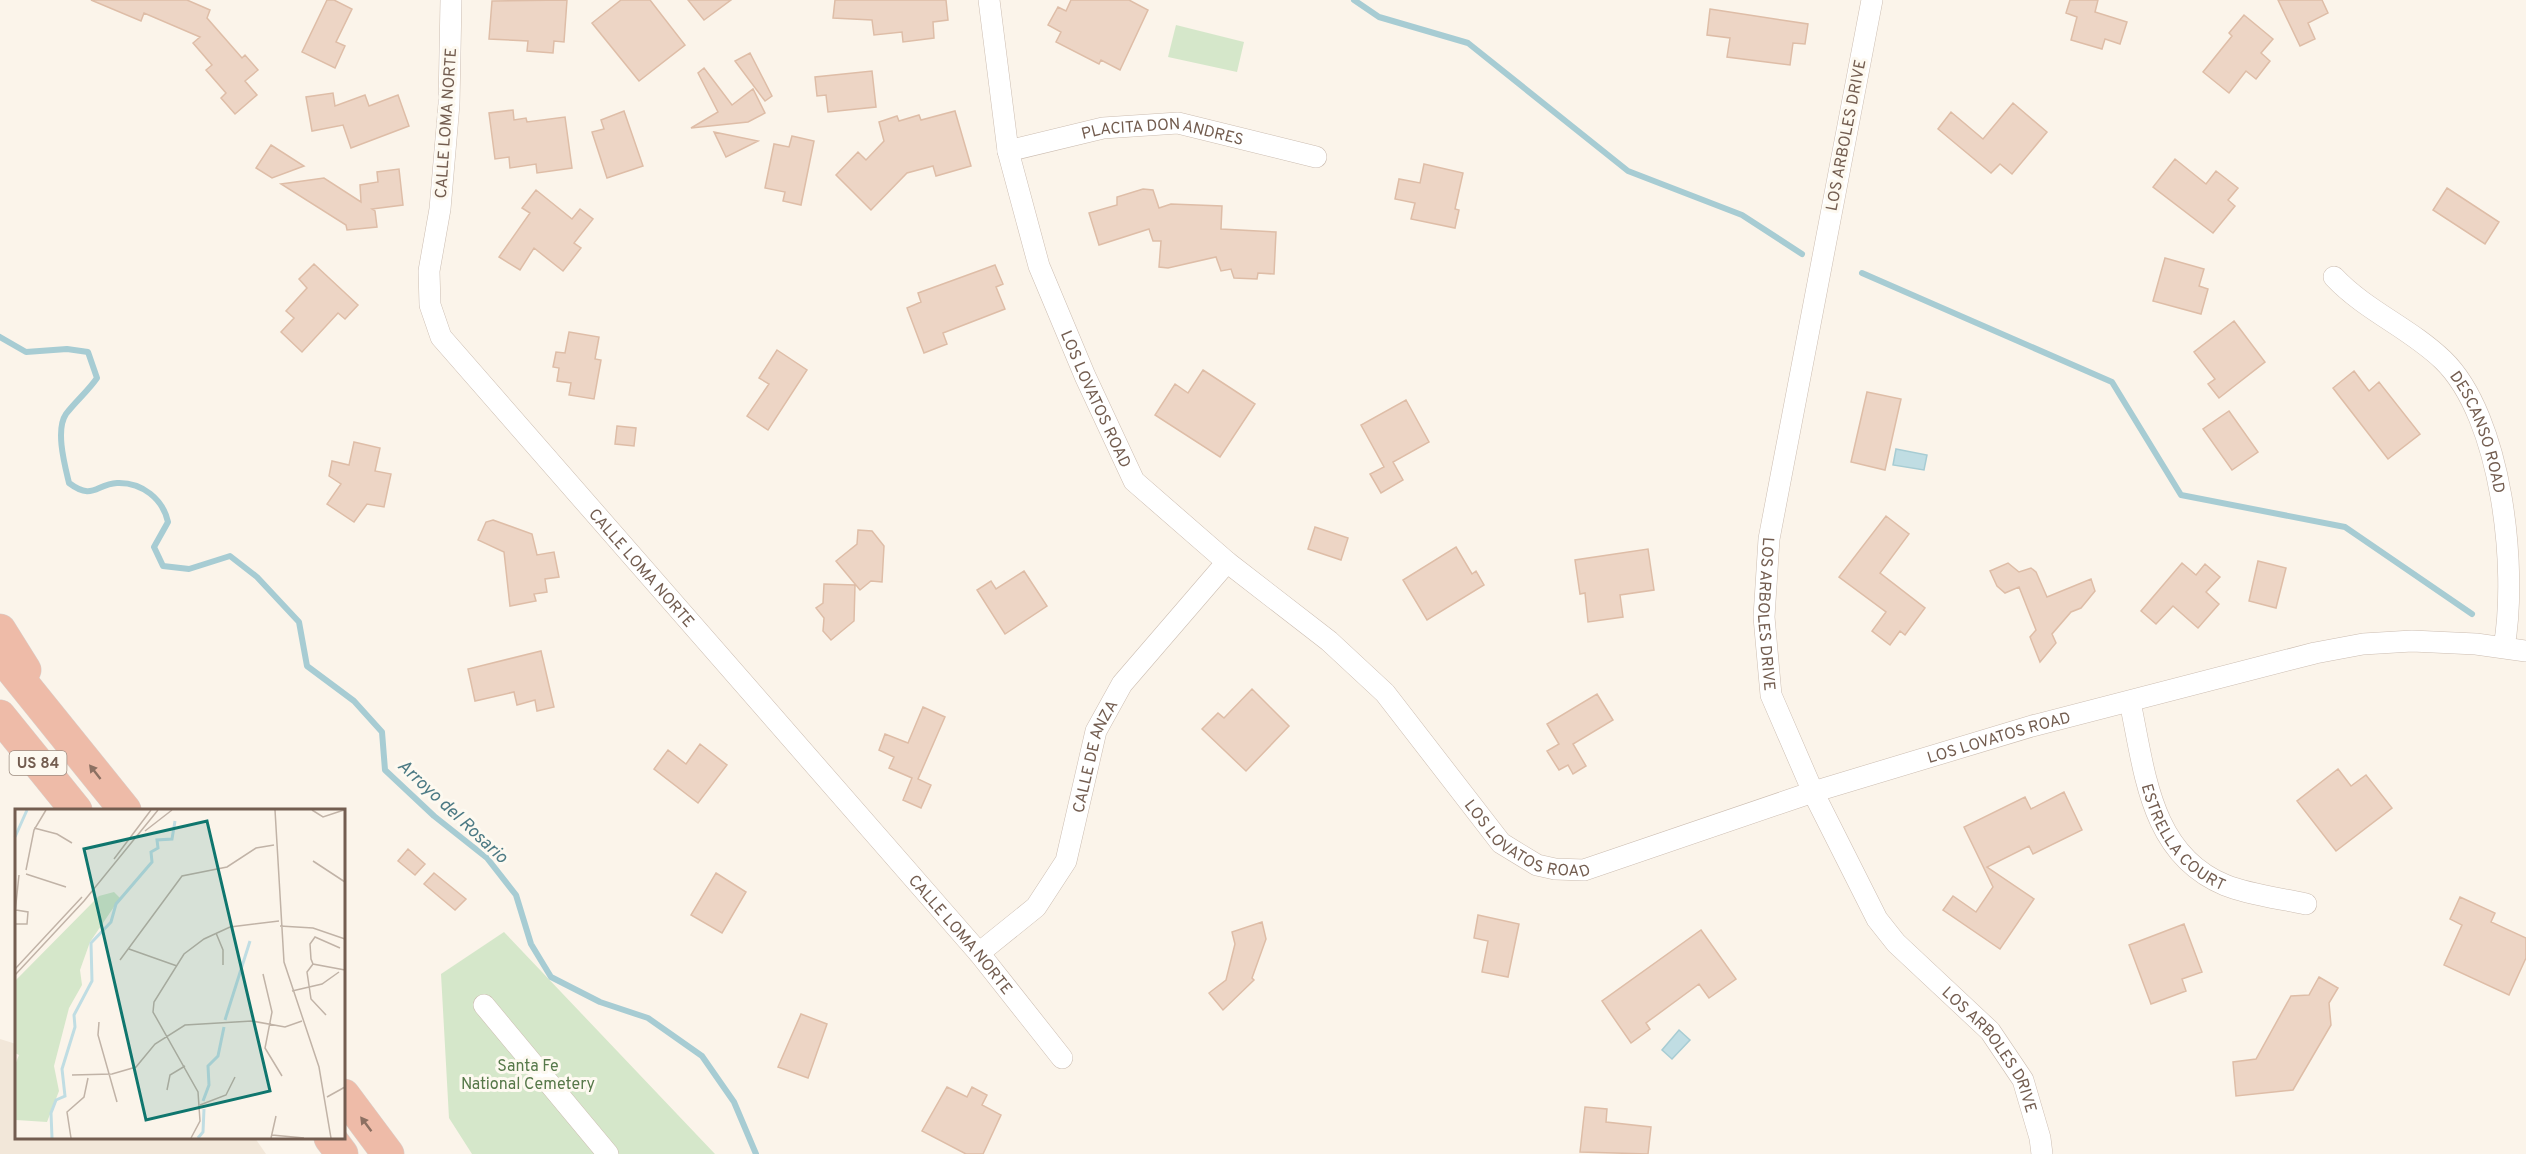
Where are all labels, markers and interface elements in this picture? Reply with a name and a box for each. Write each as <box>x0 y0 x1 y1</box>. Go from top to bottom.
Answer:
street label: CALLE LOMA NORTE <box>432 47 462 199</box>
street label: LOS ARBOLES DRIVE <box>1822 58 1871 213</box>
street label: PLACITA DON ANDRES <box>1080 115 1246 151</box>
street label: LOS LOVATOS ROAD <box>1055 328 1134 471</box>
street label: DESCANSO ROAD <box>2444 368 2508 495</box>
street label: CALLE LOMA NORTE <box>583 505 698 632</box>
street label: LOS ARBOLES DRIVE <box>1752 536 1779 692</box>
street label: CALLE DE ANZA <box>1069 697 1123 815</box>
street label: LOS LOVATOS ROAD <box>1925 708 2073 769</box>
road number: US 84 <box>9 751 66 775</box>
water label: Arroyo del Rosario <box>392 755 512 870</box>
one-way arrow <box>90 765 102 780</box>
street label: ESTRELLA COURT <box>2136 782 2228 896</box>
street label: LOS LOVATOS ROAD <box>1459 796 1593 883</box>
inset map <box>15 809 345 1139</box>
street label: CALLE LOMA NORTE <box>903 871 1016 999</box>
street label: LOS ARBOLES DRIVE <box>1937 983 2040 1115</box>
park label: Santa Fe National Cemetery <box>461 1057 595 1095</box>
one-way arrow <box>360 1117 372 1132</box>

